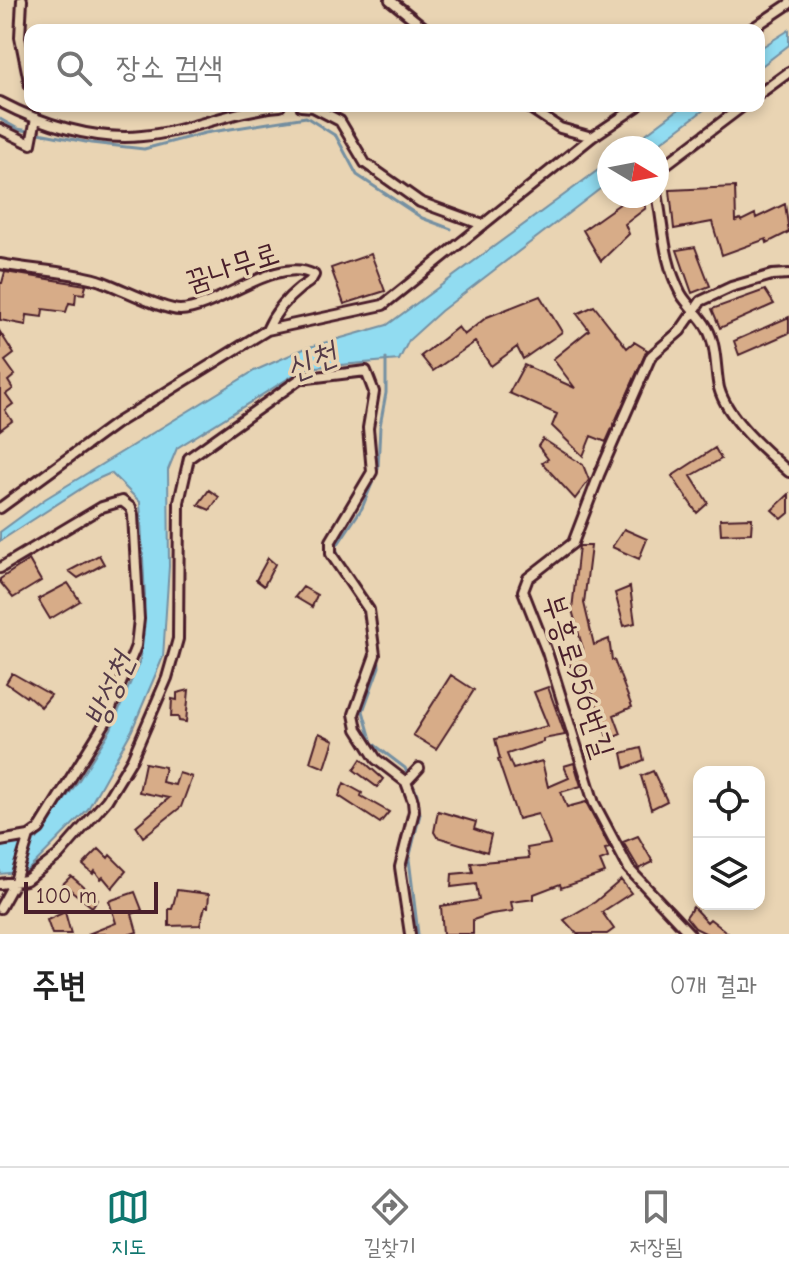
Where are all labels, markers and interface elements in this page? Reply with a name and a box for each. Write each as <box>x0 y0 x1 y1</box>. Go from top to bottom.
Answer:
search box <box>24 24 765 112</box>
icon: search <box>52 46 96 90</box>
text: 장소 검색 <box>116 50 223 85</box>
north arrow <box>597 136 669 208</box>
street label: 꿈나무로 <box>181 235 283 299</box>
water label: 신천 <box>280 333 345 388</box>
street label: 부흥로956번길 <box>535 590 621 762</box>
water label: 방성천 <box>76 644 143 733</box>
map controls <box>693 766 765 910</box>
button: locate <box>693 766 765 838</box>
button: layers <box>693 838 765 910</box>
scale bar <box>24 878 158 914</box>
text: 100 m <box>36 883 97 909</box>
text: 주변 <box>32 965 87 1005</box>
text: 0개 결과 <box>670 971 757 1001</box>
tab: 지도 <box>106 1185 150 1261</box>
tab: 길찾기 <box>363 1185 416 1261</box>
tab: 저장됨 <box>629 1185 683 1261</box>

